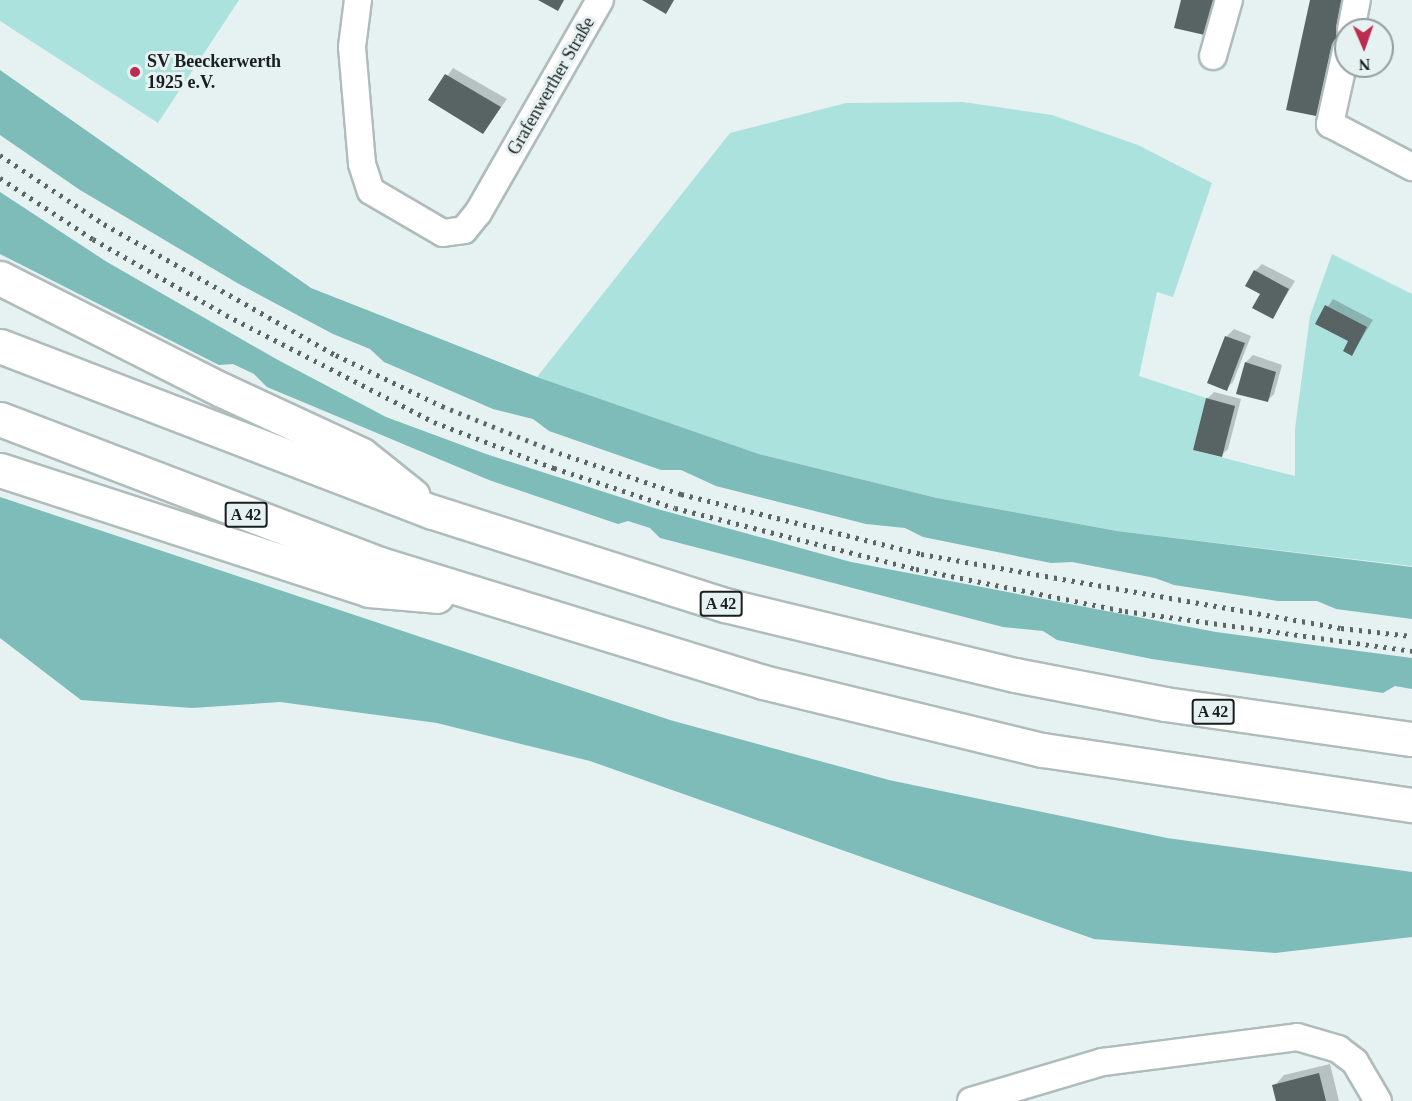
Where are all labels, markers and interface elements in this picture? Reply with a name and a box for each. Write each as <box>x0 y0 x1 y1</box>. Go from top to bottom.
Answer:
street label: Grafenwerther Straße <box>503 13 599 159</box>
north arrow <box>1334 18 1394 78</box>
place label: SV Beeckerwerth 1925 e.V. <box>147 51 281 94</box>
text: N <box>1359 56 1371 73</box>
marker: SV Beeckerwerth 1925 e.V. <box>128 65 142 79</box>
road number: A 42 <box>224 502 268 528</box>
road number: A 42 <box>698 591 744 617</box>
road number: A 42 <box>1190 699 1236 725</box>

